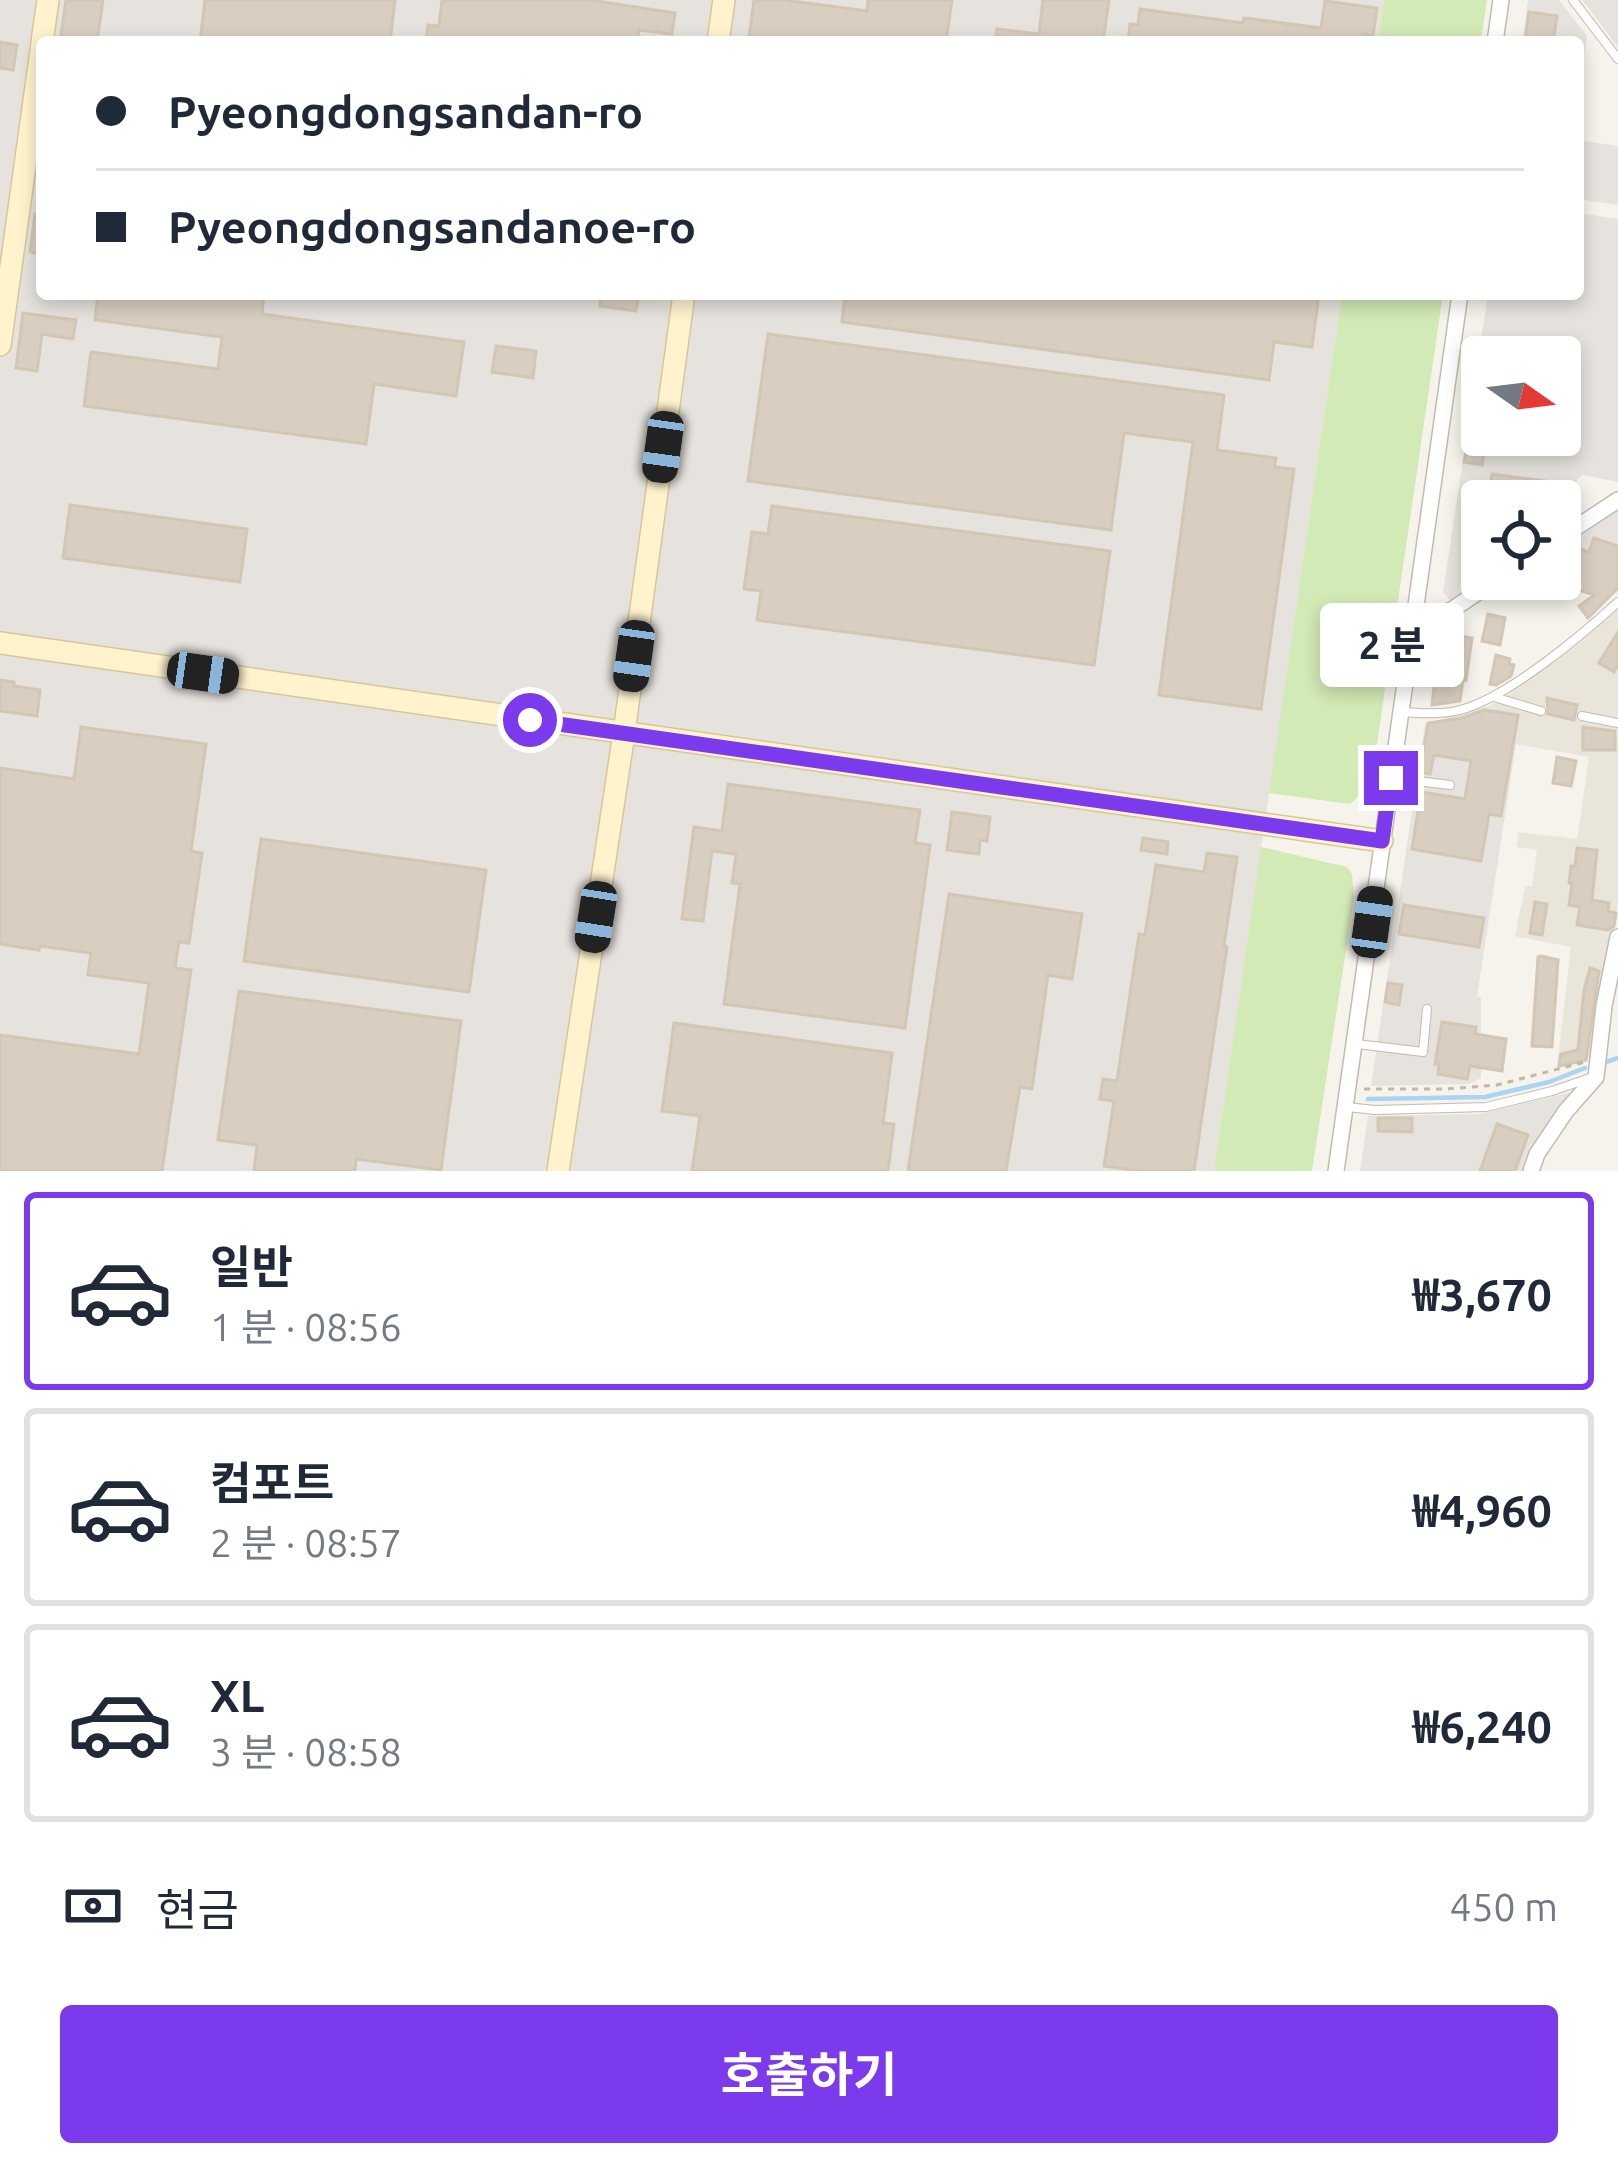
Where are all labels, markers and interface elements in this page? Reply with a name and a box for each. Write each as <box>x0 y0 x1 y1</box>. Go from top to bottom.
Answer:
text: Pyeongdongsandan-ro <box>168 86 643 137</box>
text: Pyeongdongsandanoe-ro <box>168 201 696 252</box>
north arrow <box>1461 336 1581 456</box>
map controls <box>1461 336 1581 600</box>
car <box>640 409 686 485</box>
button: locate <box>1461 480 1581 600</box>
callout: 2 분 <box>1319 604 1463 688</box>
car <box>611 618 657 694</box>
text: 2 분 <box>1358 623 1426 666</box>
car <box>165 650 241 696</box>
route start <box>503 693 557 747</box>
route end <box>1364 751 1418 805</box>
car <box>573 879 619 955</box>
car <box>1349 884 1395 960</box>
icon: car <box>66 1237 174 1345</box>
text: 일반 <box>210 1241 293 1292</box>
text: ₩3,670 <box>1413 1269 1552 1320</box>
text: 1 분 · 08:56 <box>210 1305 402 1348</box>
icon: car <box>66 1453 174 1561</box>
text: 컴포트 <box>210 1457 334 1508</box>
text: ₩4,960 <box>1413 1485 1552 1536</box>
text: 2 분 · 08:57 <box>210 1521 402 1564</box>
icon: car <box>66 1669 174 1777</box>
text: XL <box>210 1670 264 1721</box>
text: ₩6,240 <box>1413 1701 1552 1752</box>
text: 3 분 · 08:58 <box>210 1730 402 1773</box>
icon: cash <box>60 1873 126 1939</box>
text: 현금 <box>156 1884 239 1935</box>
text: 450 m <box>1449 1885 1558 1928</box>
button: 호출하기 <box>60 2005 1558 2143</box>

